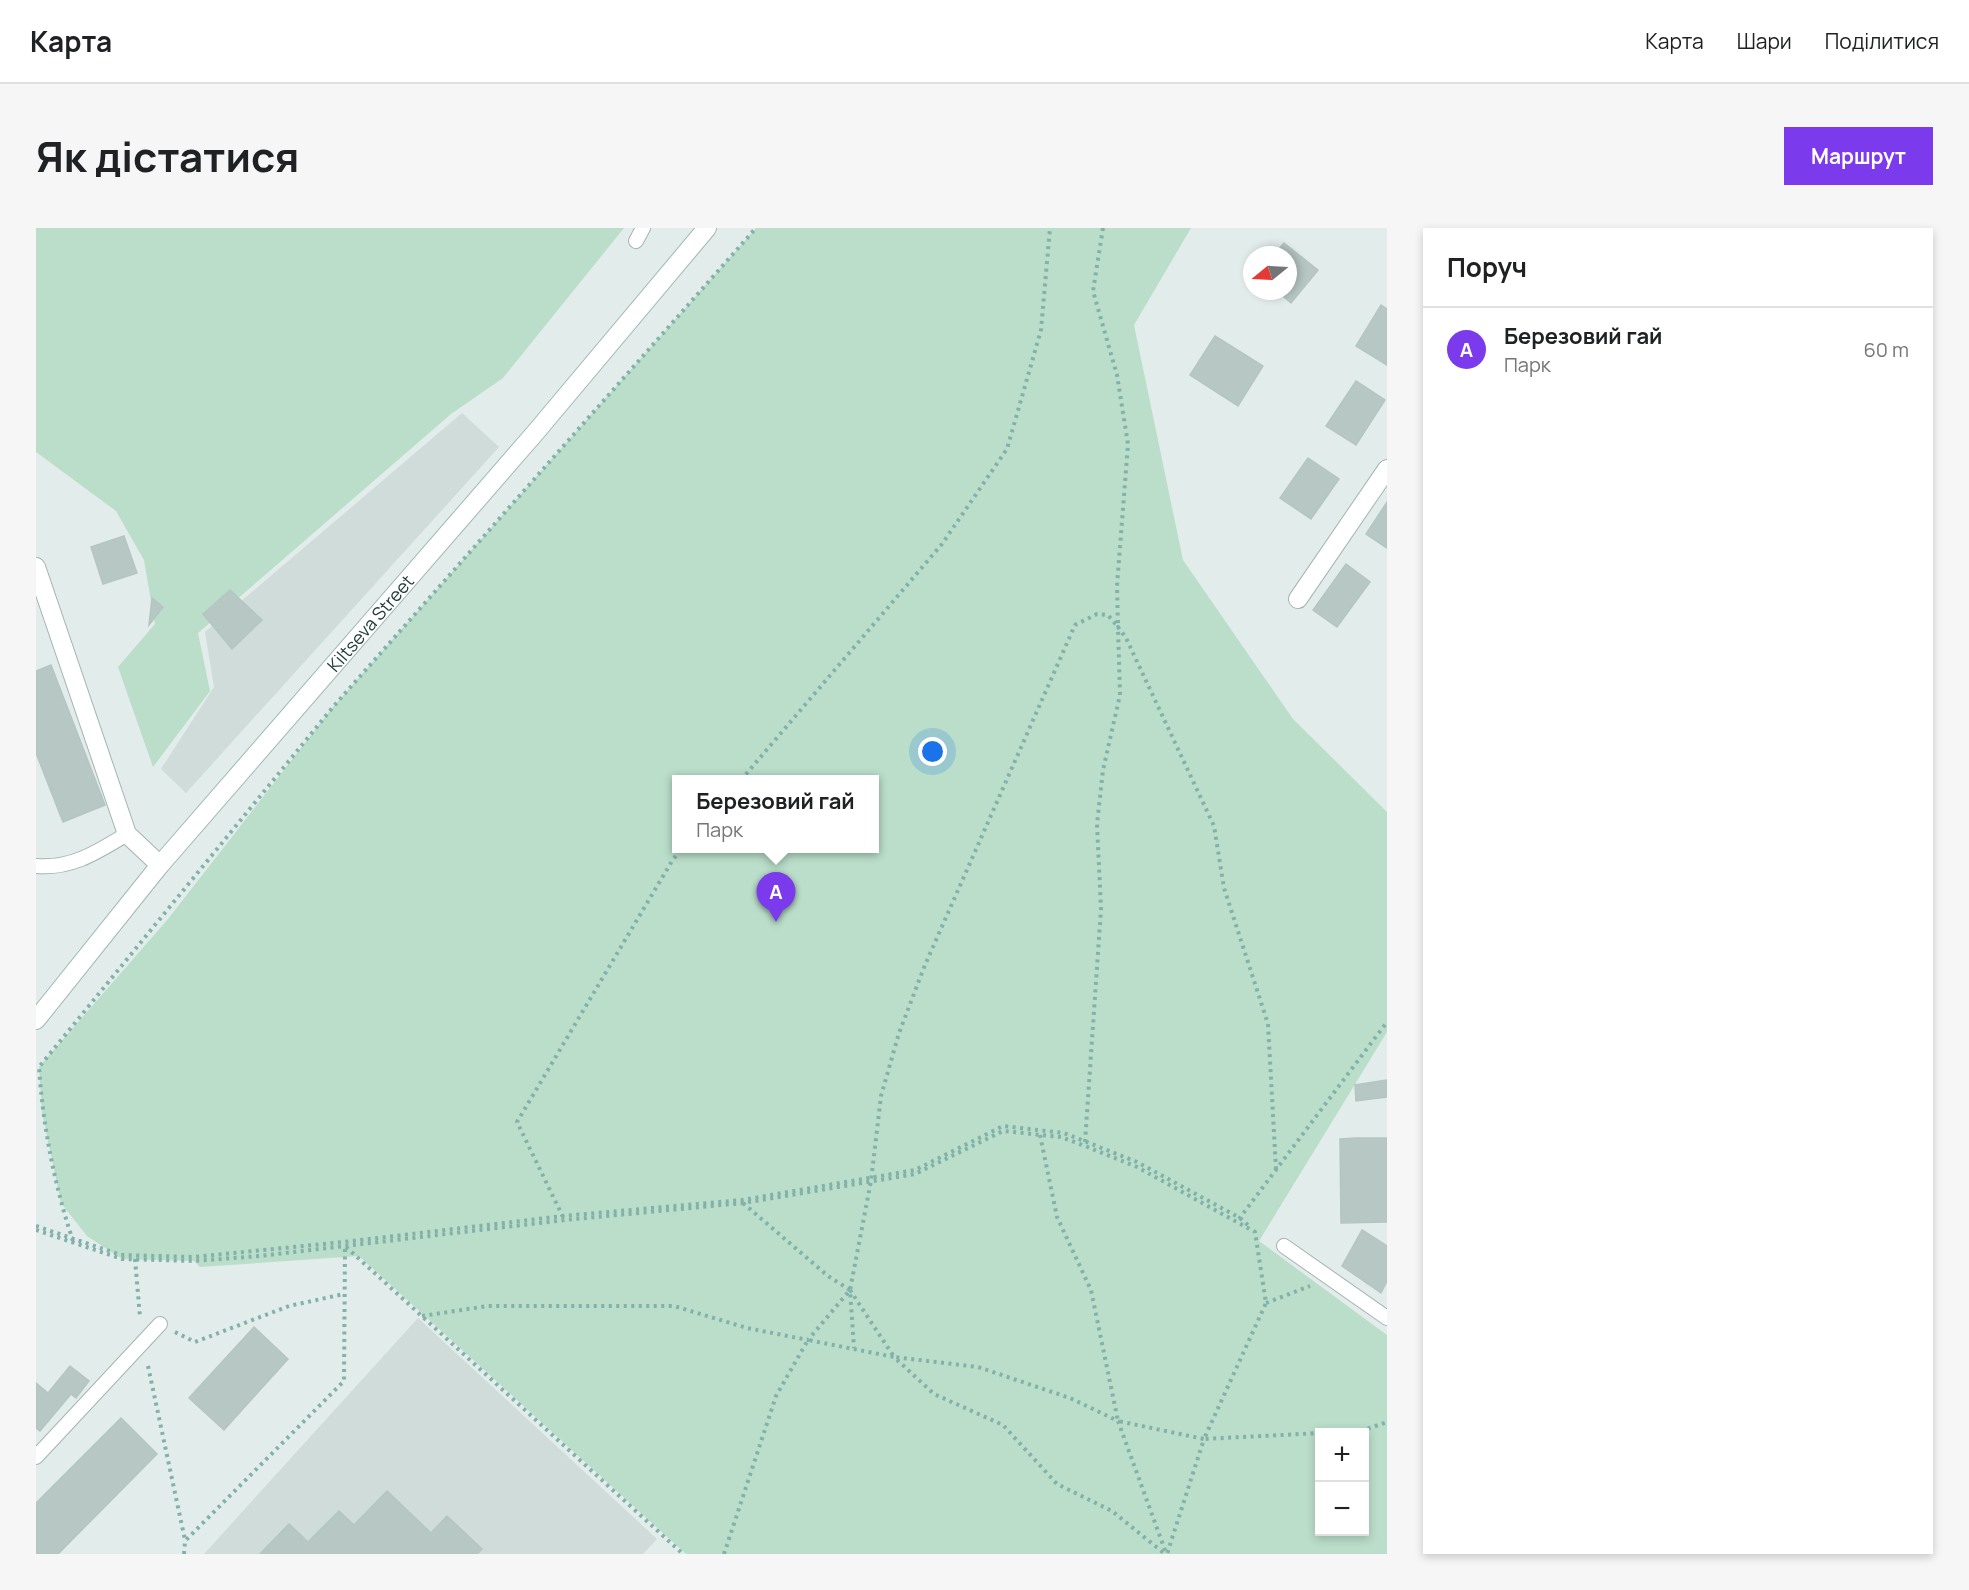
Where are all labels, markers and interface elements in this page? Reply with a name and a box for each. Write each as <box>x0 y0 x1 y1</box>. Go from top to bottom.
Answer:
text: Карта <box>30 22 112 60</box>
text: Карта <box>1645 27 1704 55</box>
text: Шари <box>1737 27 1792 55</box>
text: Поділитися <box>1825 27 1939 55</box>
text: Як дістатися <box>36 127 299 185</box>
button: Маршрут <box>1784 127 1933 185</box>
north arrow <box>1243 246 1297 300</box>
text: Поруч <box>1447 249 1527 285</box>
text: Березовий гай <box>1504 321 1662 351</box>
text: A <box>1460 336 1473 363</box>
text: 60 m <box>1863 336 1909 363</box>
text: Парк <box>1504 351 1551 378</box>
street label: Kiltseva Street <box>321 569 419 677</box>
your location <box>918 737 947 766</box>
popup <box>672 775 879 853</box>
text: Березовий гай <box>696 786 855 816</box>
text: Парк <box>696 816 743 843</box>
pin: A <box>756 872 796 922</box>
map controls <box>1315 1428 1369 1536</box>
button: + <box>1315 1428 1369 1482</box>
button: − <box>1315 1482 1369 1536</box>

